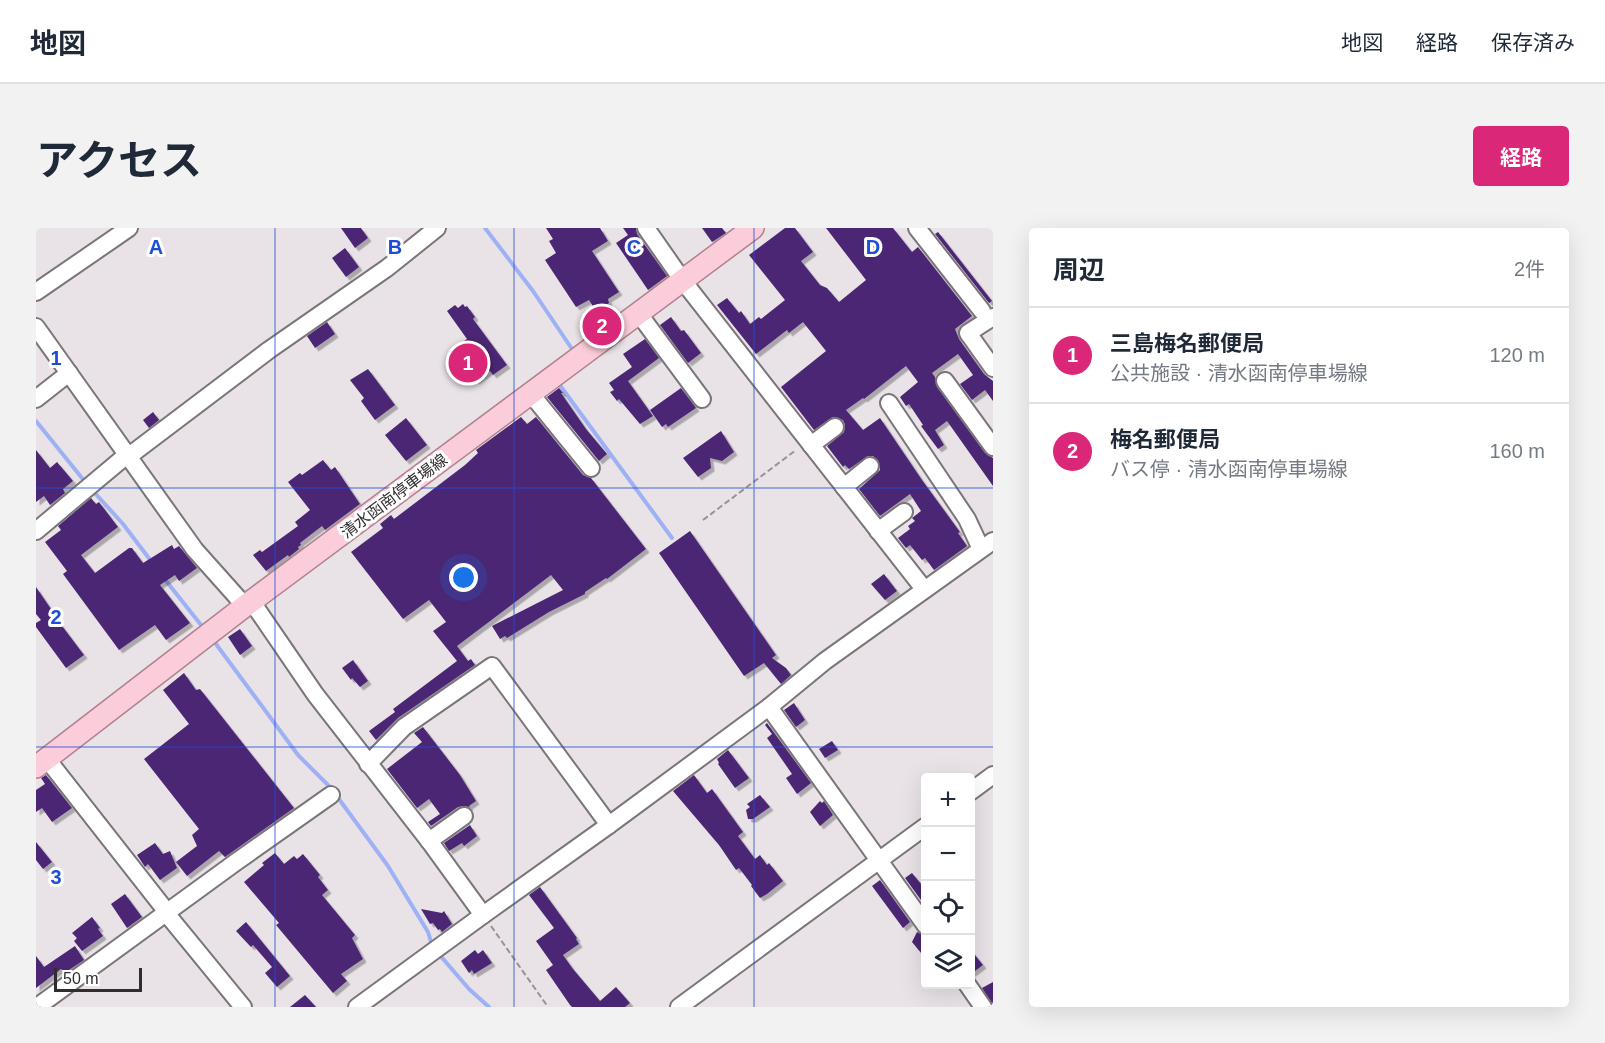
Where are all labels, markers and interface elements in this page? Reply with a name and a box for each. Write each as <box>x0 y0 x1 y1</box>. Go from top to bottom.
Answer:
text: 地図 <box>30 28 86 59</box>
text: 地図 <box>1341 31 1383 54</box>
text: 経路 <box>1416 31 1458 54</box>
text: 保存済み <box>1491 31 1575 54</box>
button: 経路 <box>1473 126 1569 186</box>
text: アクセス <box>36 137 202 184</box>
text: A <box>149 236 163 258</box>
text: B <box>388 236 402 258</box>
text: C <box>627 236 641 258</box>
text: D <box>866 236 880 258</box>
text: 周辺 <box>1053 255 1105 285</box>
text: 2件 <box>1514 258 1545 280</box>
pin: 2 <box>582 304 622 348</box>
text: 三島梅名郵便局 <box>1110 331 1264 356</box>
pin: 1 <box>448 340 488 386</box>
text: 1 <box>1067 344 1078 366</box>
text: 120 m <box>1489 344 1545 366</box>
text: 1 <box>50 347 62 369</box>
text: 公共施設 · 清水函南停車場線 <box>1110 362 1368 384</box>
text: 梅名郵便局 <box>1110 427 1220 452</box>
text: 2 <box>1067 440 1078 462</box>
text: 160 m <box>1489 440 1545 462</box>
street label: 清水函南停車場線 <box>338 451 450 541</box>
text: バス停 · 清水函南停車場線 <box>1110 458 1348 480</box>
your location <box>449 563 478 592</box>
text: 2 <box>50 606 62 628</box>
map controls <box>921 773 975 989</box>
button: + <box>921 773 975 827</box>
button: − <box>921 827 975 881</box>
text: 3 <box>50 866 62 888</box>
button: locate <box>921 881 975 935</box>
button: layers <box>921 935 975 989</box>
scale bar <box>54 965 142 992</box>
text: 50 m <box>63 970 99 987</box>

